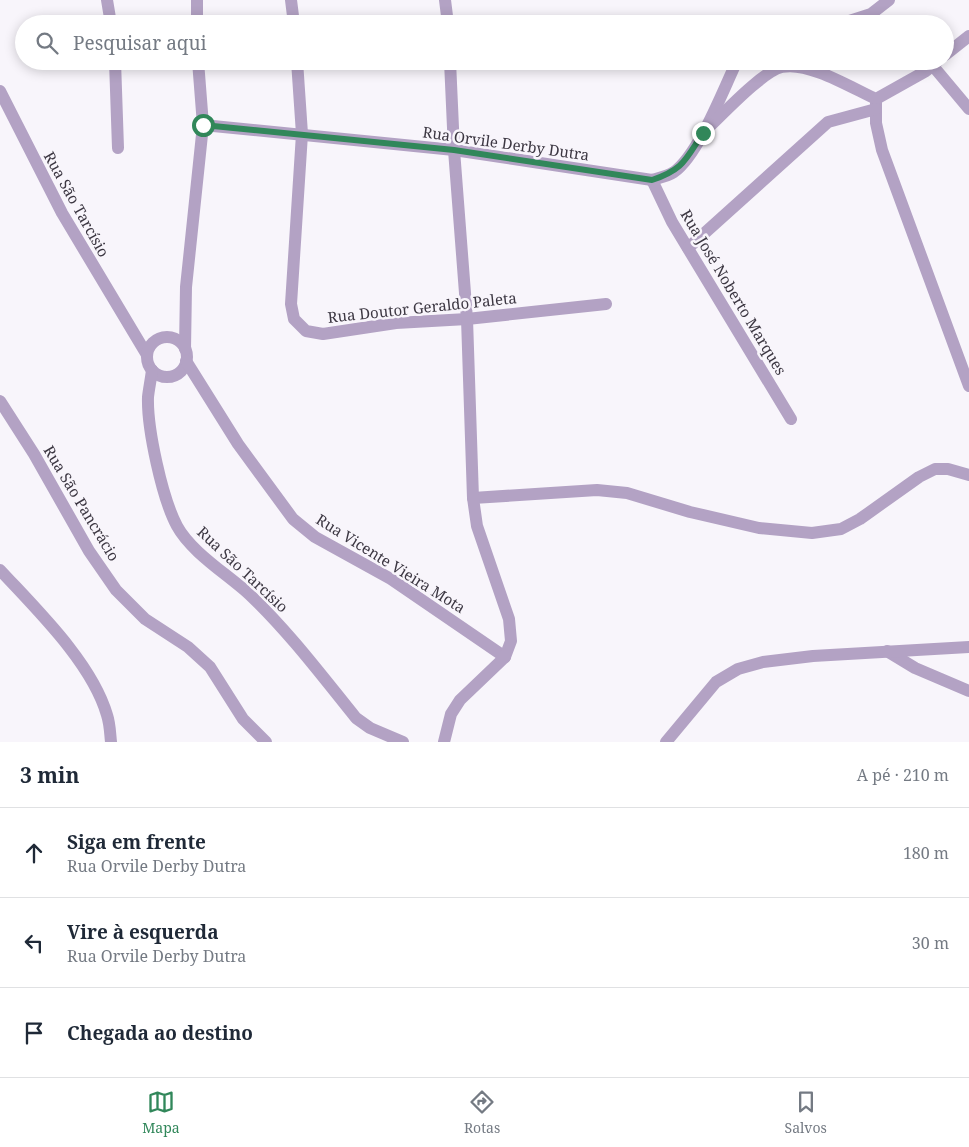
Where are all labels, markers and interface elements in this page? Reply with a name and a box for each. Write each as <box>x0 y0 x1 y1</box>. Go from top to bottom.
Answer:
search box <box>15 15 954 70</box>
icon: search <box>33 29 61 57</box>
text: Pesquisar aqui <box>73 30 207 56</box>
route start <box>192 114 215 137</box>
street label: Rua Orvile Derby Dutra <box>421 121 591 165</box>
route end <box>692 122 715 145</box>
street label: Rua São Tarcísio <box>40 148 114 260</box>
street label: Rua José Noberto Marques <box>677 206 792 379</box>
street label: Rua Doutor Geraldo Paleta <box>326 287 518 327</box>
street label: Rua São Pancrácio <box>40 441 124 565</box>
street label: Rua Vicente Vieira Mota <box>313 509 469 617</box>
street label: Rua São Tarcísio <box>193 522 293 616</box>
text: 3 min <box>20 761 79 789</box>
text: A pé · 210 m <box>857 764 949 786</box>
text: Siga em frente <box>67 829 206 855</box>
icon: ahead <box>20 839 48 867</box>
text: 180 m <box>903 842 949 864</box>
text: Rua Orvile Derby Dutra <box>67 855 246 877</box>
text: Vire à esquerda <box>67 919 219 945</box>
icon: left <box>20 929 48 957</box>
text: 30 m <box>912 932 949 954</box>
text: Rua Orvile Derby Dutra <box>67 945 246 967</box>
icon: arrive <box>20 1019 48 1047</box>
text: Chegada ao destino <box>67 1020 253 1046</box>
tab: Mapa <box>142 1088 180 1137</box>
tab: Rotas <box>464 1088 500 1137</box>
tab: Salvos <box>785 1088 827 1137</box>

